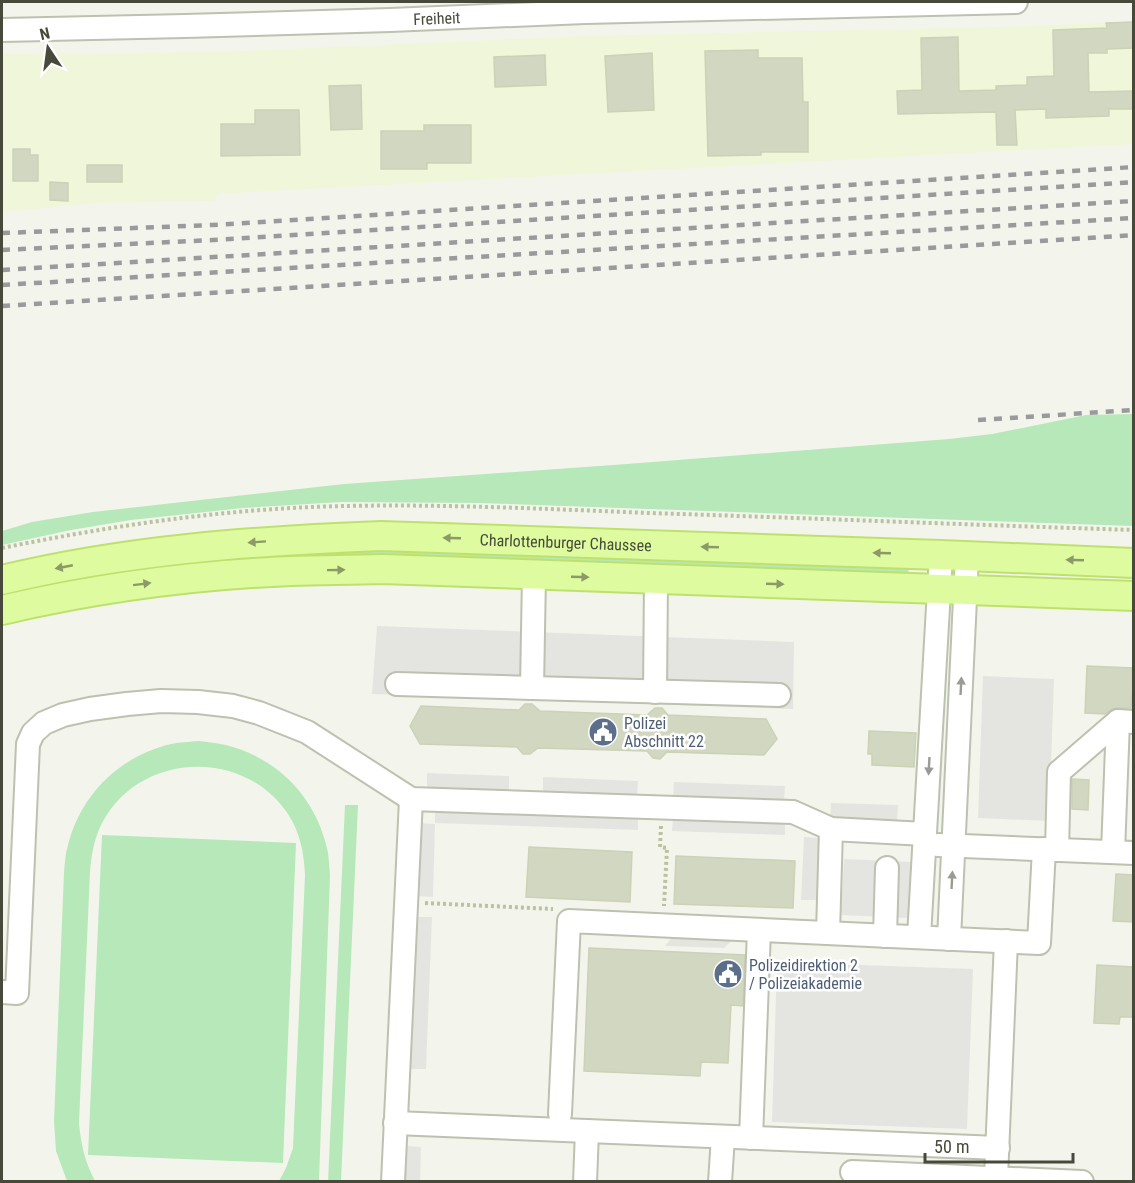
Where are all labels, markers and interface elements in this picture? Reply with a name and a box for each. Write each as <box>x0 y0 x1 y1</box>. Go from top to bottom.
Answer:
street label: Freiheit <box>413 8 461 29</box>
north arrow <box>18 18 78 78</box>
text: N <box>38 24 52 44</box>
street label: Charlottenburger Chaussee <box>479 530 652 555</box>
one-way arrow <box>443 534 462 543</box>
one-way arrow <box>248 537 267 547</box>
one-way arrow <box>701 542 720 552</box>
one-way arrow <box>873 548 892 557</box>
one-way arrow <box>1066 556 1085 565</box>
one-way arrow <box>54 563 73 572</box>
one-way arrow <box>326 565 345 575</box>
one-way arrow <box>571 572 590 581</box>
one-way arrow <box>766 579 785 588</box>
one-way arrow <box>132 580 151 589</box>
one-way arrow <box>956 676 965 695</box>
place label: Polizei Abschnitt 22 <box>624 714 704 751</box>
public building icon: Polizei Abschnitt 22 <box>587 716 619 748</box>
one-way arrow <box>924 757 933 776</box>
one-way arrow <box>947 871 956 890</box>
place label: Polizeidirektion 2 / Polizeiakademie <box>749 956 862 993</box>
public building icon: Polizeidirektion 2 / Polizeiakademie <box>712 958 744 990</box>
scale bar <box>925 1126 1074 1164</box>
text: 50 m <box>934 1136 969 1157</box>

